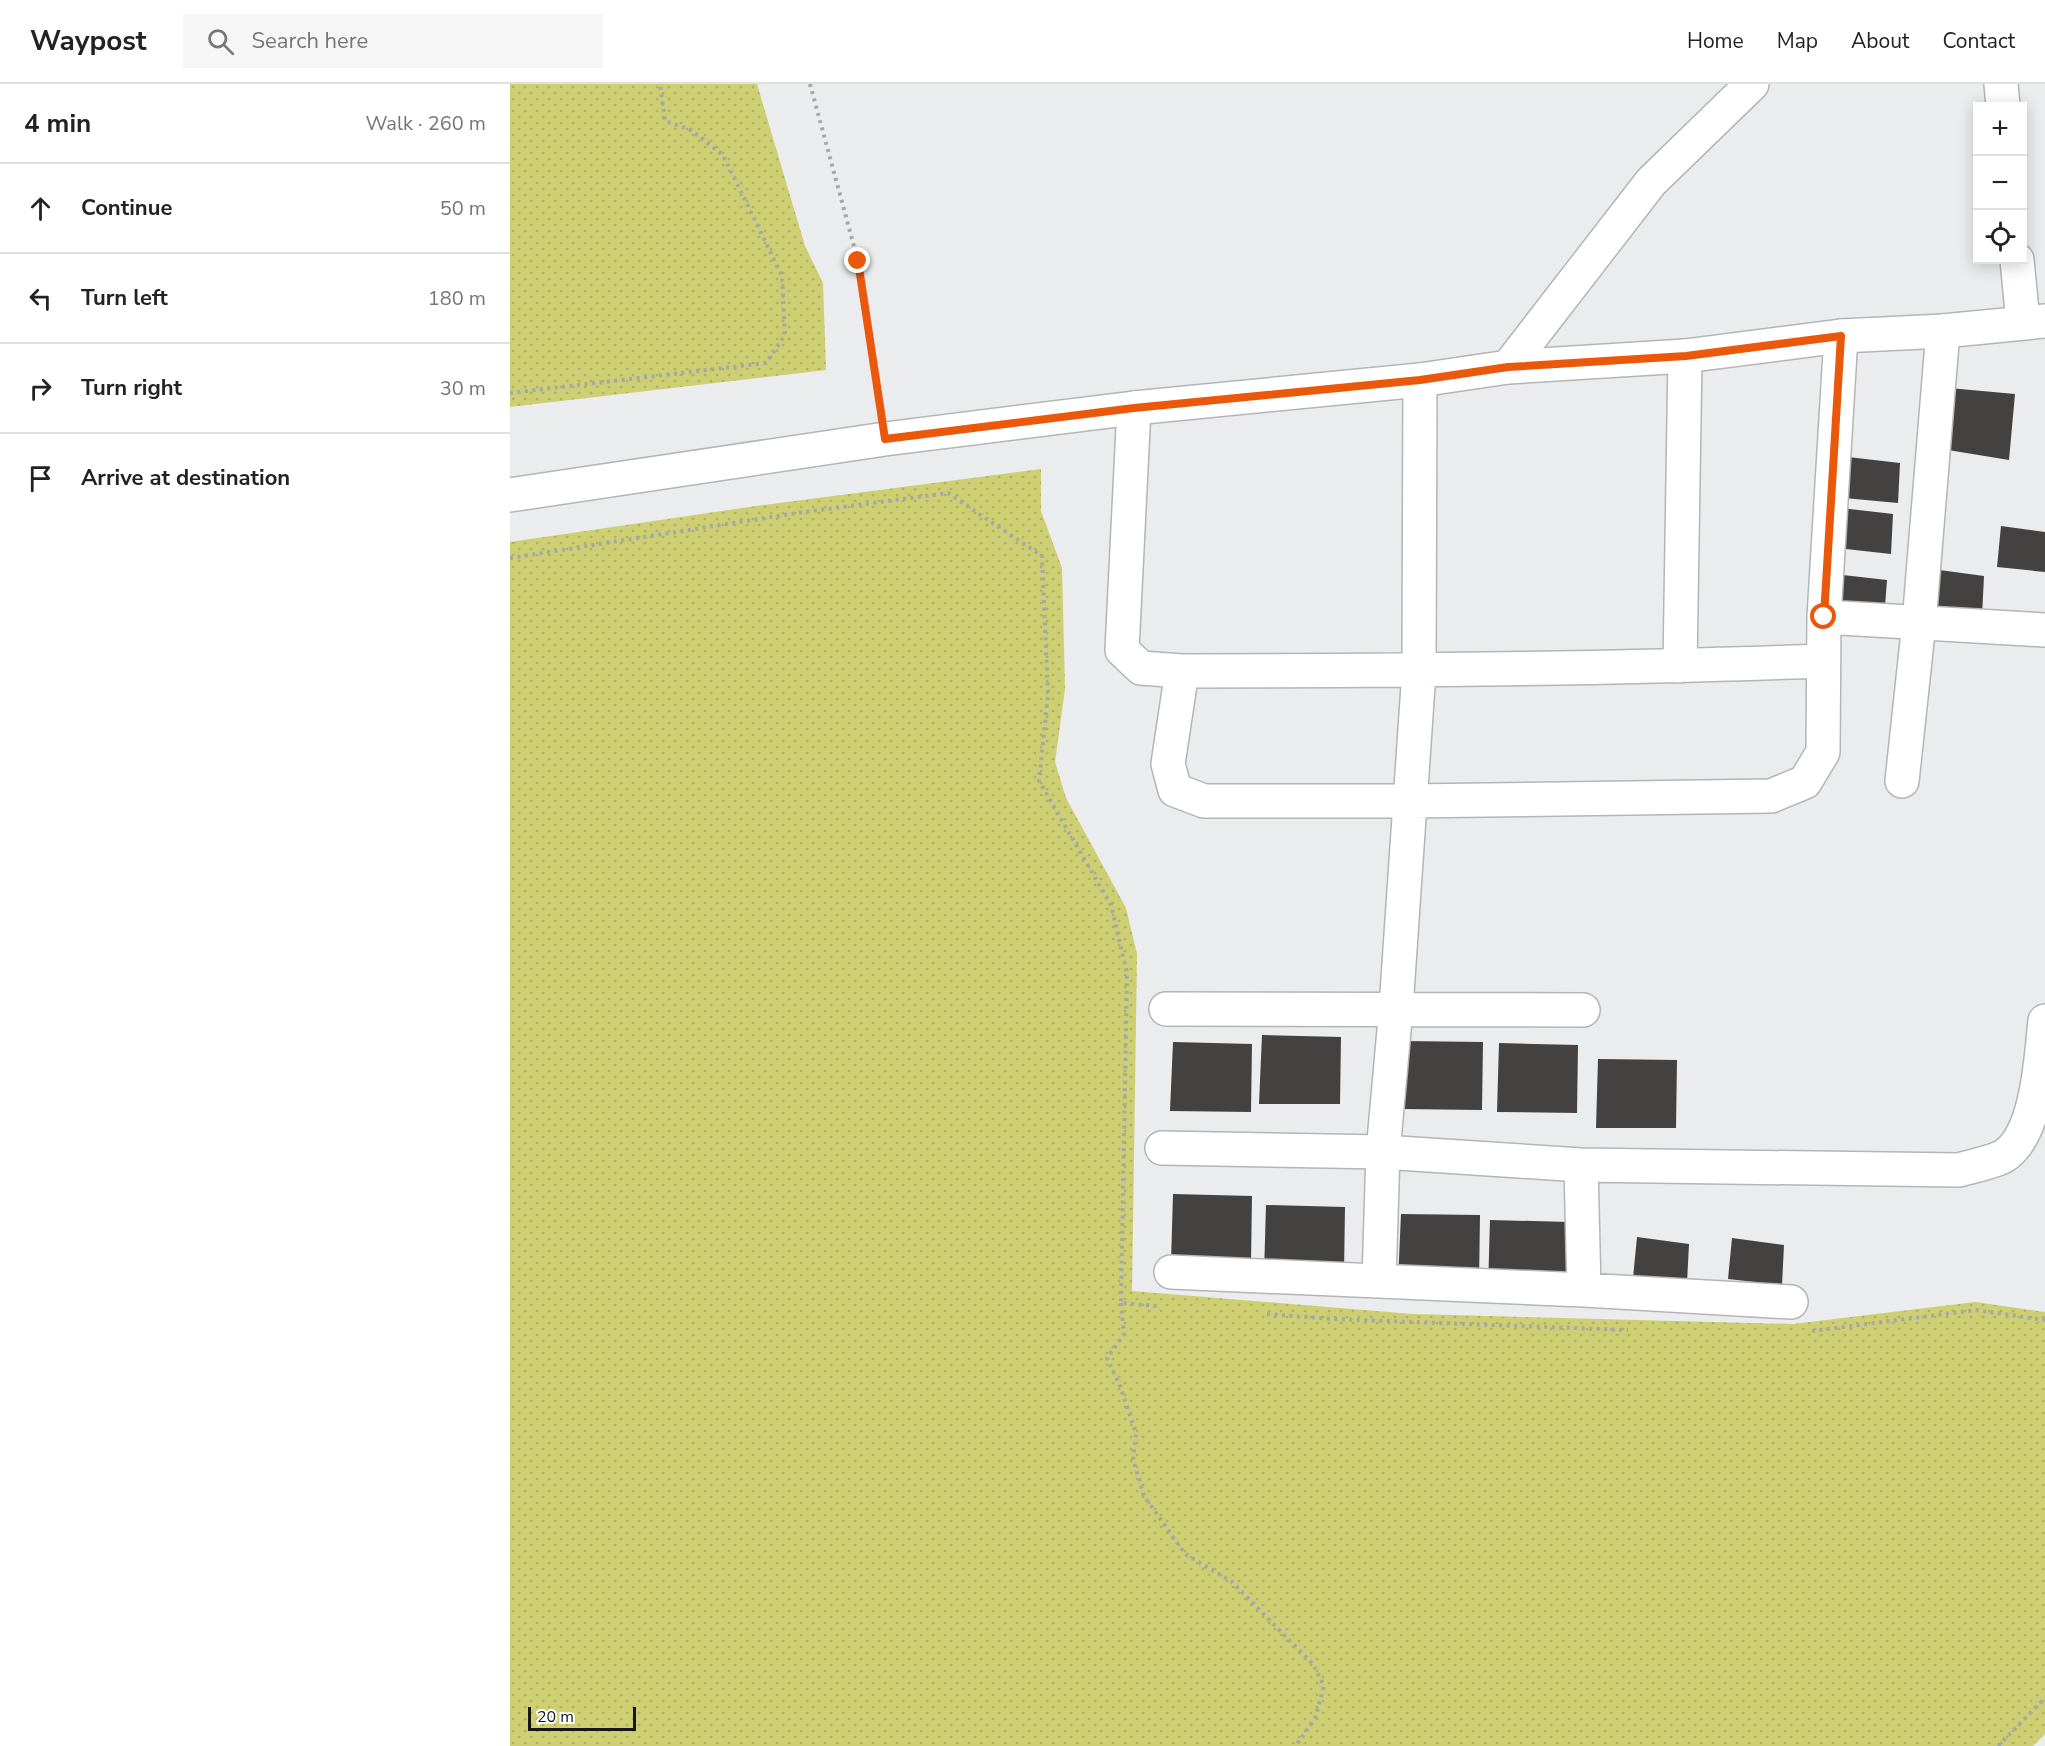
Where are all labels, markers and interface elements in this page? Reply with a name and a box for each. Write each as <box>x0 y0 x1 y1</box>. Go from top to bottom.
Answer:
search box <box>183 14 603 68</box>
text: Waypost <box>30 22 147 60</box>
icon: search <box>204 25 237 58</box>
text: Search here <box>252 26 368 56</box>
text: Home <box>1687 27 1744 55</box>
text: Map <box>1777 27 1818 55</box>
text: About <box>1851 27 1909 55</box>
text: Contact <box>1942 27 2015 55</box>
map controls <box>1973 102 2027 264</box>
button: + <box>1973 102 2027 156</box>
text: 4 min <box>24 106 91 141</box>
text: Walk · 260 m <box>366 110 486 137</box>
button: − <box>1973 156 2027 210</box>
icon: ahead <box>24 192 57 225</box>
text: Continue <box>81 193 172 223</box>
text: 50 m <box>440 195 486 222</box>
button: locate <box>1973 210 2027 264</box>
route end <box>844 247 870 273</box>
icon: left <box>24 282 57 315</box>
text: Turn left <box>81 283 168 313</box>
text: 180 m <box>428 285 486 312</box>
icon: right <box>24 372 57 405</box>
text: Turn right <box>81 373 182 403</box>
text: 30 m <box>440 375 486 402</box>
icon: arrive <box>24 462 57 495</box>
text: Arrive at destination <box>81 463 290 493</box>
route start <box>1810 603 1836 629</box>
scale bar <box>528 1704 636 1732</box>
text: 20 m <box>537 1706 574 1728</box>

